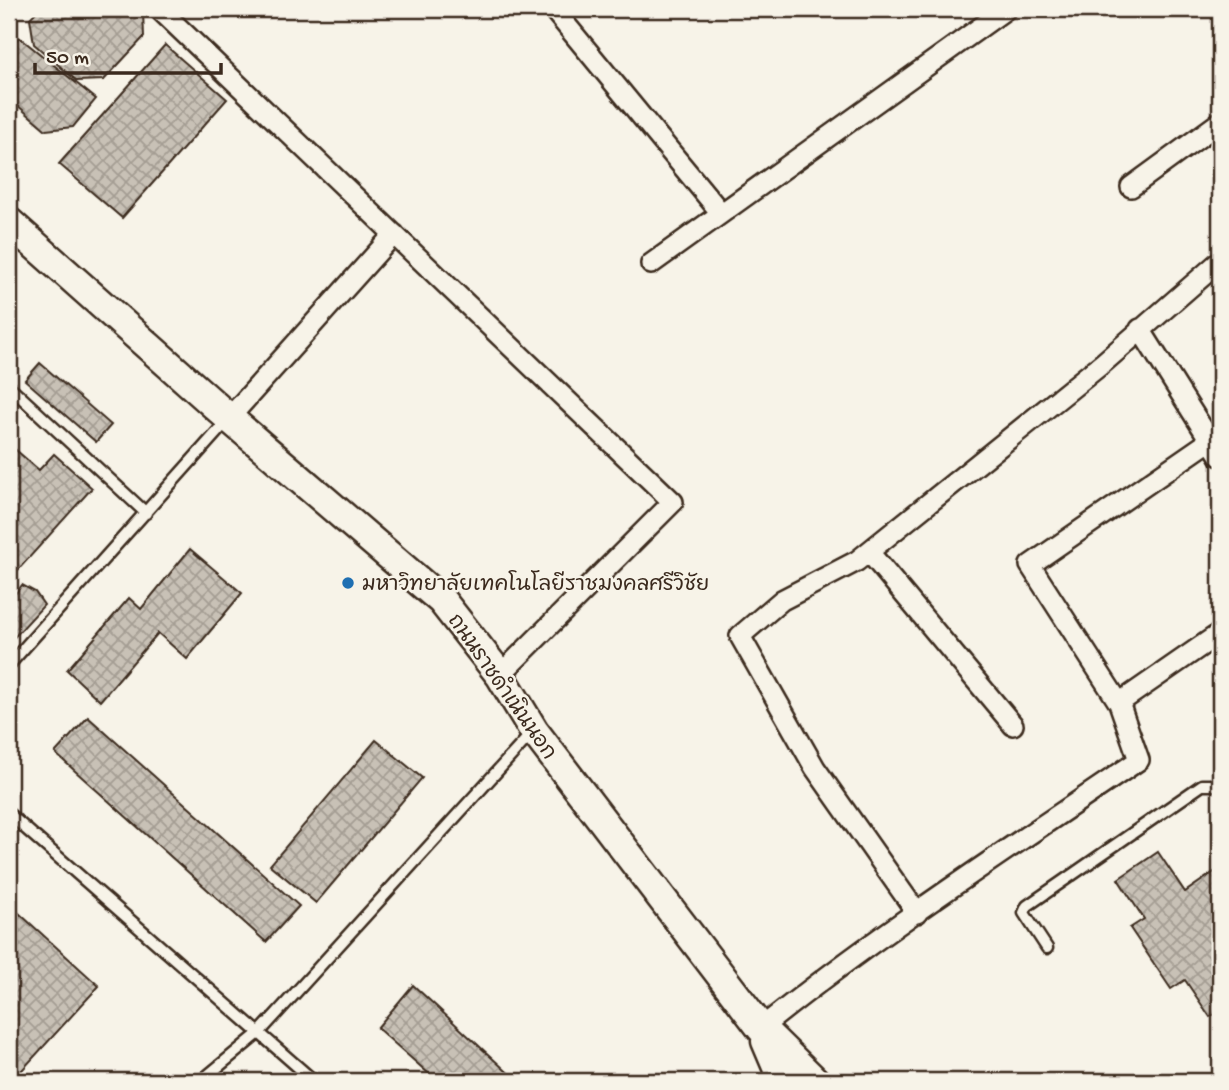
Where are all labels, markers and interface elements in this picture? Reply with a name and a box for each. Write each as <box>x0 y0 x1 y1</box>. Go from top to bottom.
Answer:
scale bar <box>35 32 220 76</box>
text: 50 m <box>46 47 89 72</box>
place label: มหาวิทยาลัยเทคโนโลยีราชมงคลศรีวิชัย <box>362 570 709 599</box>
marker: มหาวิทยาลัยเทคโนโลยีราชมงคลศรีวิชัย <box>340 575 356 591</box>
street label: ถนนราชดำเนินนอก <box>440 608 563 766</box>

